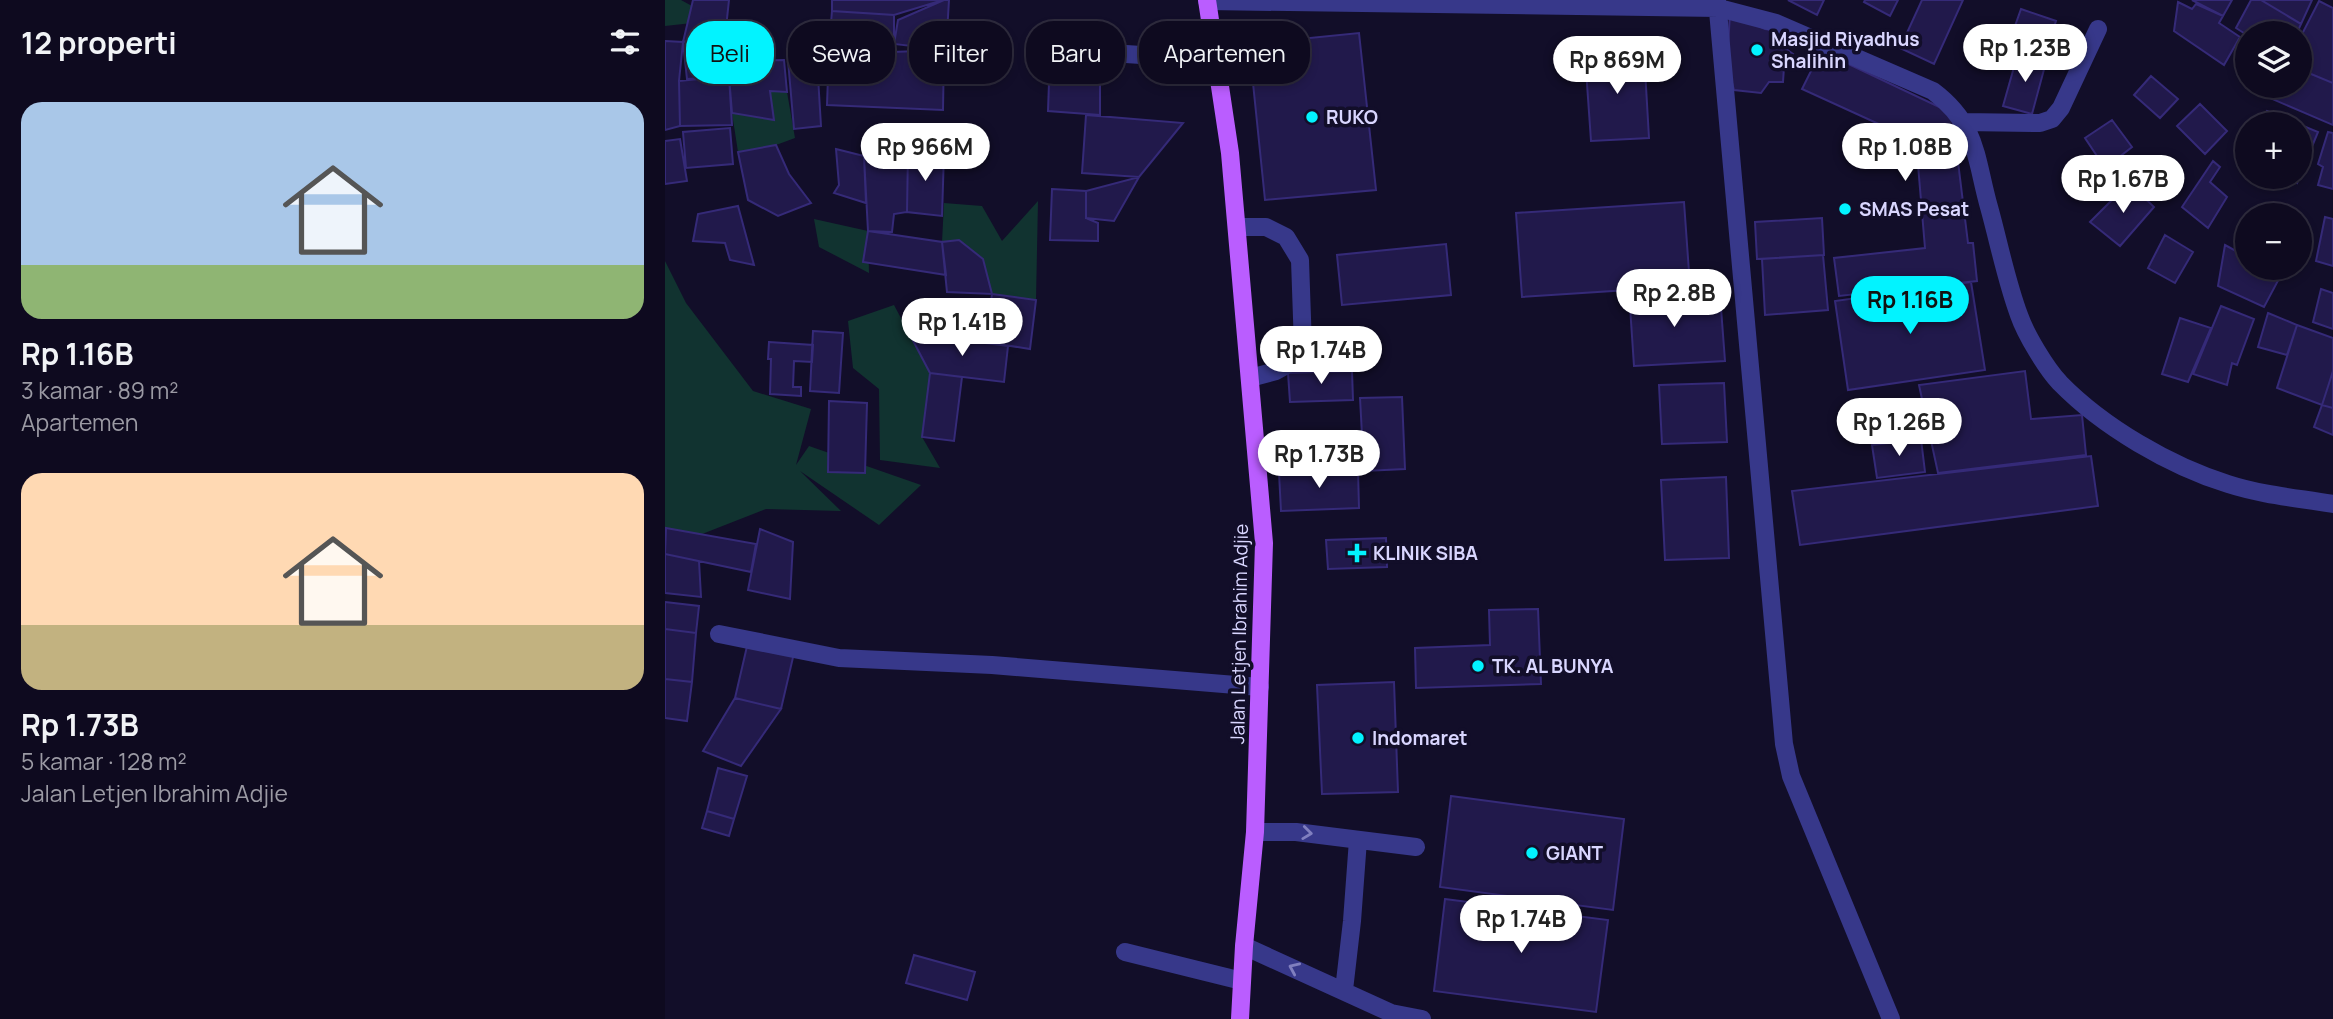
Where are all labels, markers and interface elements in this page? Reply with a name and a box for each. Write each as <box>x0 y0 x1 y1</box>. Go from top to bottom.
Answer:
chip: Beli <box>686 21 774 84</box>
chip: Sewa <box>788 21 895 84</box>
chip: Filter <box>909 21 1012 84</box>
chip: Baru <box>1026 21 1125 84</box>
chip: Apartemen <box>1139 21 1310 84</box>
map controls <box>2235 21 2312 280</box>
button: layers <box>2235 21 2312 98</box>
text: 12 properti <box>21 22 177 63</box>
icon: filters <box>606 23 644 61</box>
pin: Rp 1.23B <box>1953 24 2097 84</box>
place label: Masjid Riyadhus Shalihin <box>1771 26 1920 74</box>
text: Rp 1.23B <box>1979 31 2071 63</box>
pin: Rp 869M <box>1552 36 1682 96</box>
marker: Masjid Riyadhus Shalihin <box>1749 42 1765 58</box>
text: Rp 869M <box>1569 43 1665 75</box>
place label: RUKO <box>1326 104 1378 130</box>
marker: RUKO <box>1304 109 1320 125</box>
button: + <box>2235 112 2312 189</box>
pin: Rp 966M <box>860 124 990 183</box>
pin: Rp 1.08B <box>1833 124 1977 183</box>
text: Rp 966M <box>877 130 973 162</box>
text: Rp 1.08B <box>1858 130 1952 162</box>
icon: home <box>270 147 396 273</box>
pin: Rp 1.67B <box>2051 156 2195 215</box>
text: Rp 1.67B <box>2077 162 2169 194</box>
place label: SMAS Pesat <box>1859 196 1969 222</box>
marker: SMAS Pesat <box>1837 201 1853 217</box>
button: − <box>2235 203 2312 280</box>
pin: Rp 2.8B <box>1609 270 1739 329</box>
text: Rp 2.8B <box>1632 276 1716 308</box>
pin: Rp 1.16B <box>1838 276 1982 336</box>
text: Rp 1.16B <box>1867 283 1953 315</box>
pin: Rp 1.41B <box>890 298 1034 358</box>
text: Rp 1.41B <box>918 305 1006 337</box>
pin: Rp 1.74B <box>1249 326 1393 386</box>
text: Rp 1.16B <box>21 333 133 374</box>
text: Rp 1.74B <box>1276 333 1366 365</box>
text: 3 kamar · 89 m² <box>21 374 178 406</box>
pin: Rp 1.26B <box>1827 398 1971 458</box>
text: Rp 1.26B <box>1853 405 1945 437</box>
text: Apartemen <box>21 406 138 438</box>
pin: Rp 1.73B <box>1247 430 1391 490</box>
text: Rp 1.73B <box>1274 437 1364 469</box>
icon: home <box>270 518 396 644</box>
street label: Jalan Letjen Ibrahim Adjie <box>1224 524 1254 744</box>
place label: KLINIK SIBA <box>1373 540 1478 566</box>
marker: KLINIK SIBA <box>1347 543 1367 563</box>
place label: TK. AL BUNYA <box>1492 653 1614 679</box>
marker: TK. AL BUNYA <box>1470 658 1486 674</box>
text: Rp 1.73B <box>21 704 139 745</box>
place label: Indomaret <box>1372 725 1468 751</box>
marker: Indomaret <box>1350 730 1366 746</box>
text: 5 kamar · 128 m² <box>21 745 187 777</box>
text: Jalan Letjen Ibrahim Adjie <box>21 777 288 809</box>
one-way arrow <box>1301 826 1313 841</box>
place label: GIANT <box>1546 840 1604 866</box>
marker: GIANT <box>1524 845 1540 861</box>
pin: Rp 1.74B <box>1449 895 1593 955</box>
text: Rp 1.74B <box>1476 902 1566 934</box>
one-way arrow <box>1288 962 1301 976</box>

